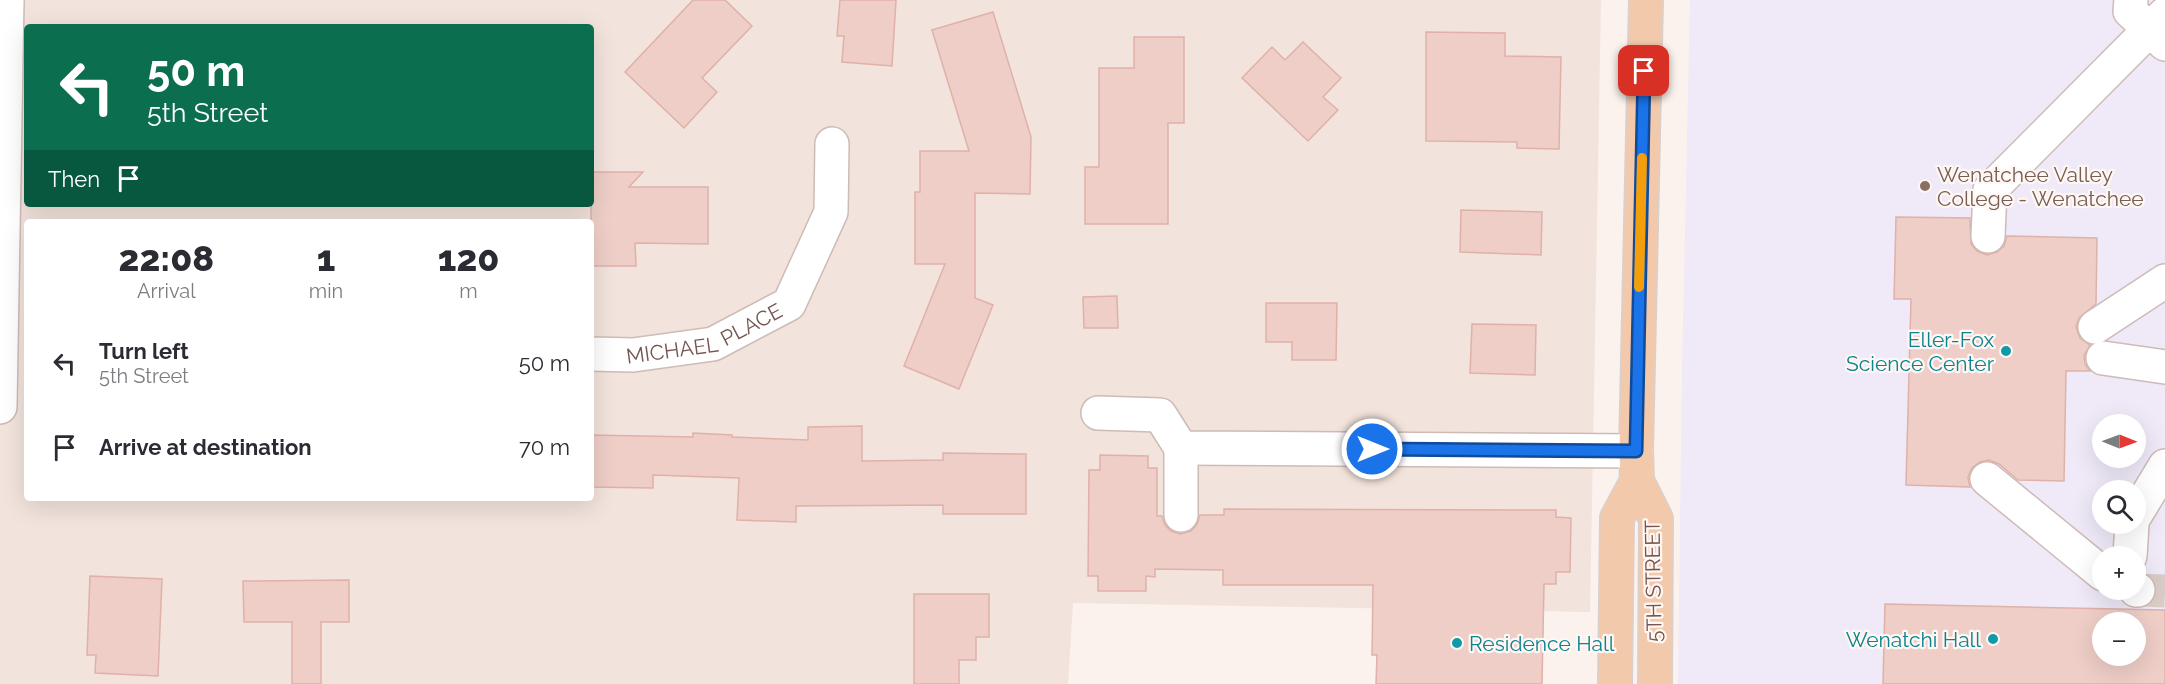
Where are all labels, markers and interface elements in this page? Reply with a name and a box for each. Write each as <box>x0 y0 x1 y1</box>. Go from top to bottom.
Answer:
pin <box>1618 45 1669 96</box>
text: 50 m <box>147 47 245 96</box>
icon: left <box>48 48 126 126</box>
icon: arrive <box>1627 54 1660 87</box>
text: 5th Street <box>147 97 268 128</box>
icon: arrive <box>112 162 145 195</box>
place label: Wenatchee Valley College - Wenatchee <box>1937 162 2144 211</box>
text: Then <box>48 166 100 192</box>
marker: Wenatchee Valley College - Wenatchee <box>1918 179 1932 193</box>
text: 22:08 <box>119 237 214 279</box>
text: 1 <box>317 237 335 279</box>
text: 120 <box>438 237 499 279</box>
text: Arrival <box>137 279 196 303</box>
text: min <box>309 279 343 303</box>
text: m <box>459 279 478 303</box>
street label: MICHAEL PLACE <box>624 297 786 368</box>
place label: Eller-Fox Science Center <box>1846 327 1995 376</box>
text: Turn left <box>99 338 189 364</box>
marker: Eller-Fox Science Center <box>1999 344 2013 358</box>
icon: left <box>48 347 81 380</box>
text: 50 m <box>519 350 570 376</box>
text: 5th Street <box>99 364 189 388</box>
north arrow <box>2092 414 2146 468</box>
map controls <box>2092 414 2146 666</box>
position arrow <box>1340 417 1404 481</box>
icon: arrive <box>48 431 81 464</box>
text: Arrive at destination <box>99 434 312 460</box>
text: 70 m <box>519 434 570 460</box>
button: search <box>2092 480 2146 534</box>
street label: 5TH STREET <box>1639 520 1667 642</box>
button: + <box>2092 546 2146 600</box>
button: − <box>2092 612 2146 666</box>
place label: Wenatchi Hall <box>1846 627 1981 652</box>
place label: Residence Hall <box>1469 631 1615 656</box>
marker: Wenatchi Hall <box>1986 632 2000 646</box>
marker: Residence Hall <box>1450 636 1464 650</box>

